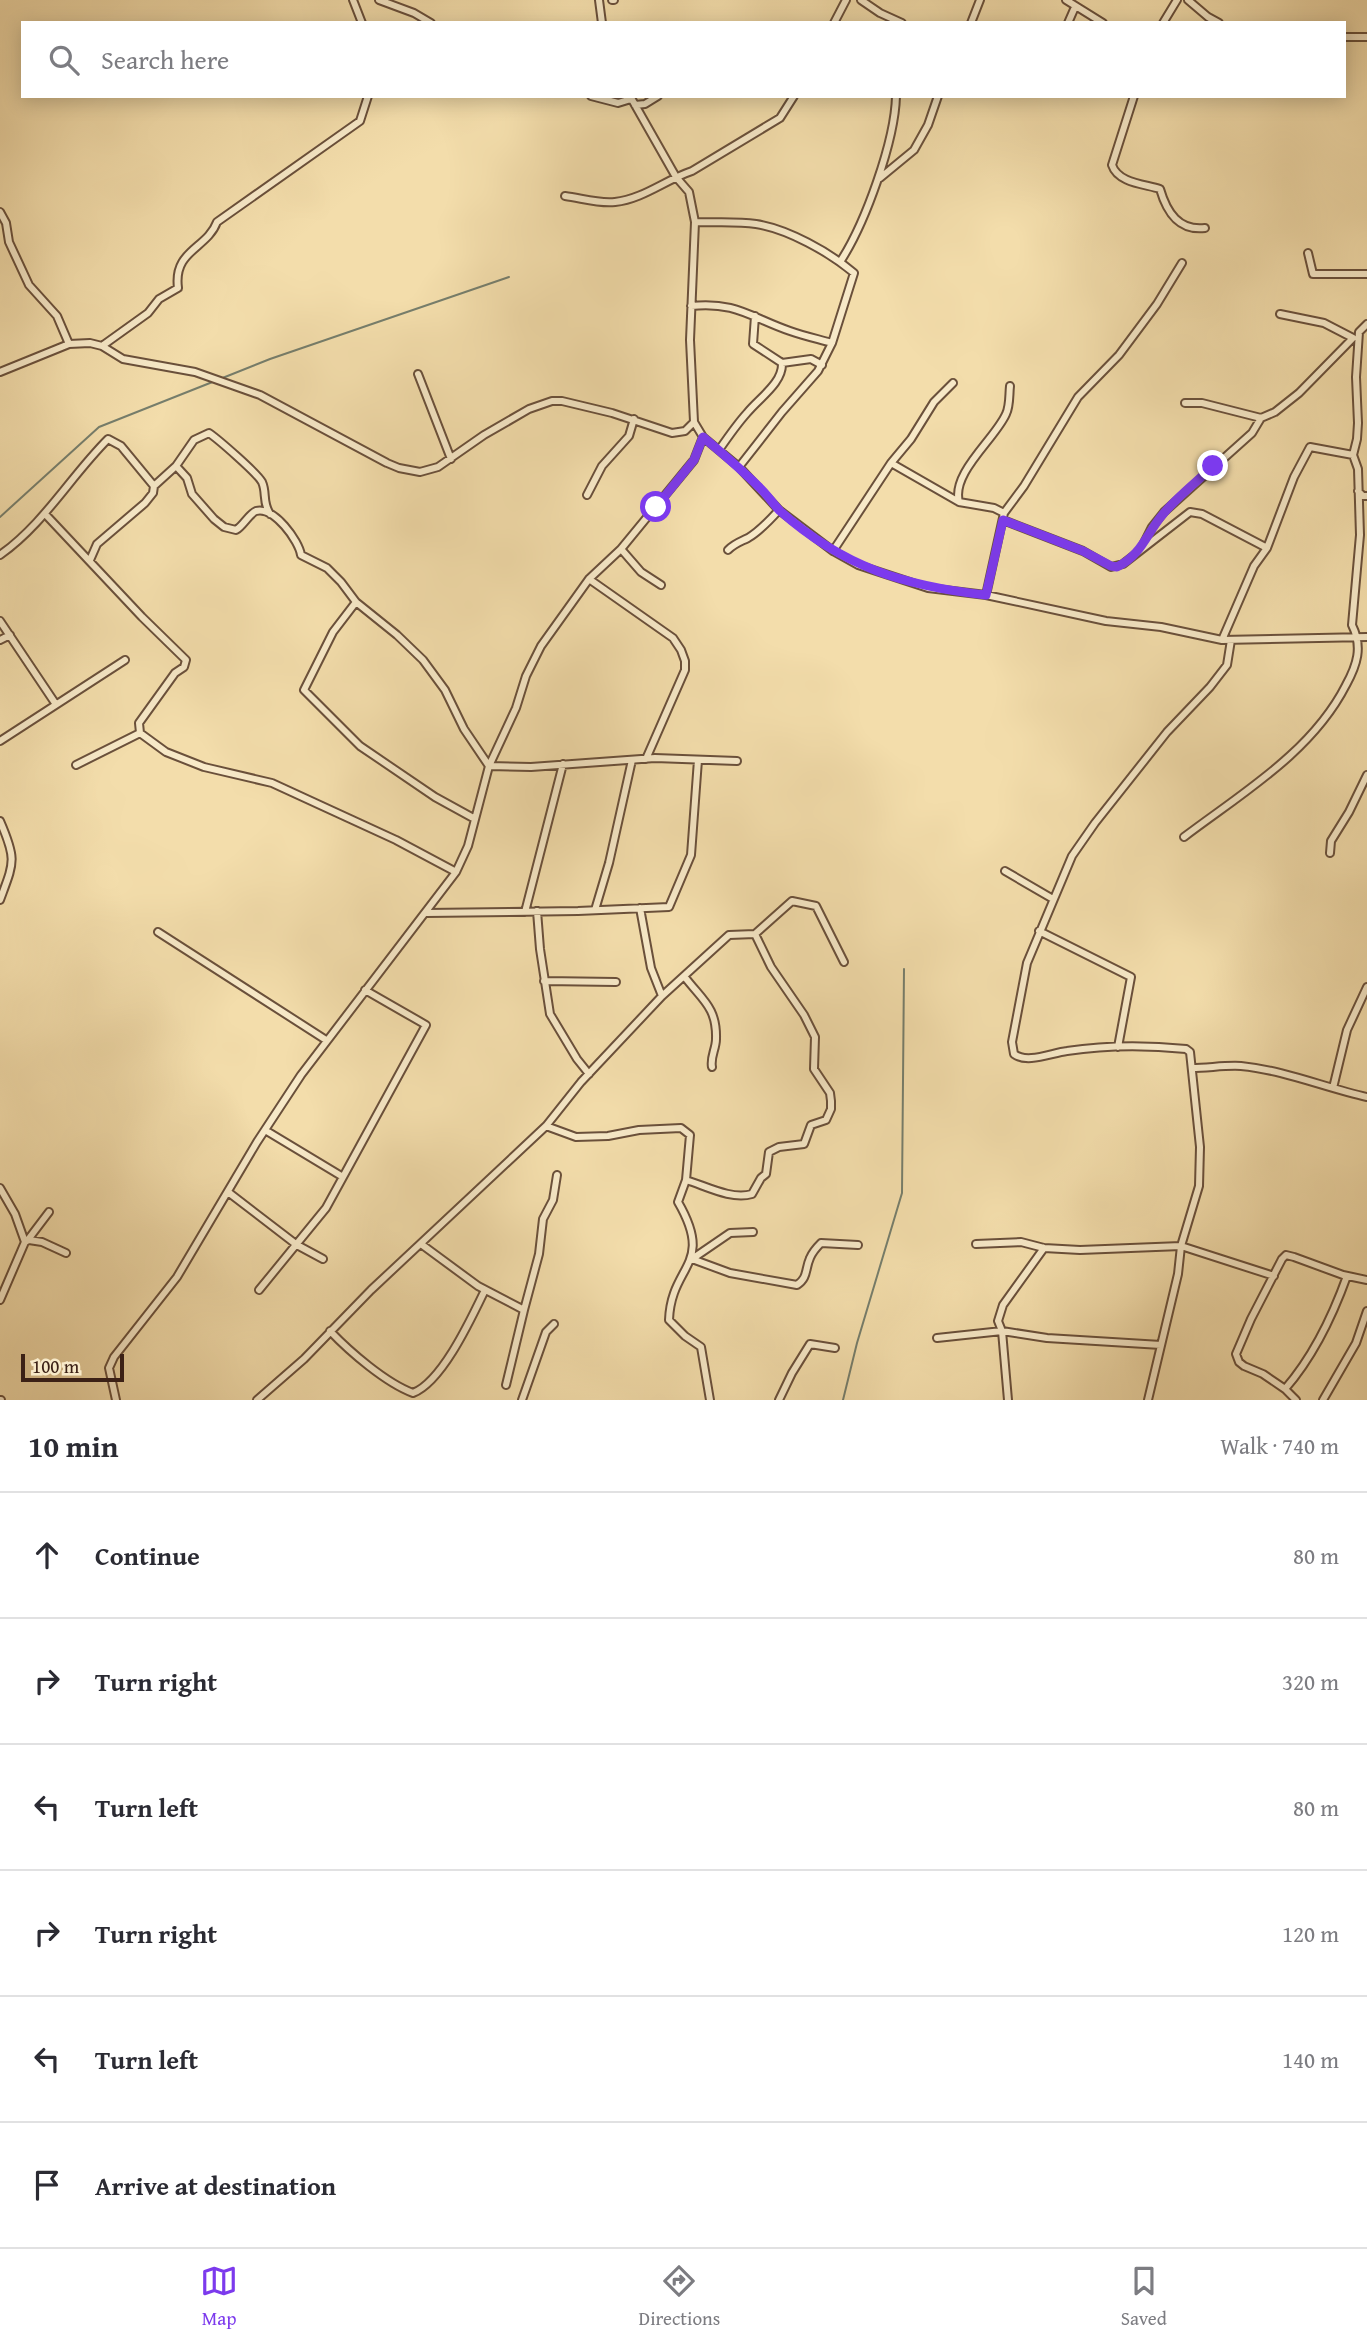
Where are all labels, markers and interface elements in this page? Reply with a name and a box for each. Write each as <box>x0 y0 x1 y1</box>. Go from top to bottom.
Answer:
search box <box>21 21 1346 98</box>
text: Search here <box>101 40 229 79</box>
icon: search <box>45 41 83 79</box>
route end <box>1197 450 1228 481</box>
route start <box>640 491 671 522</box>
scale bar <box>21 1351 124 1383</box>
text: 100 m <box>32 1352 79 1380</box>
text: 10 min <box>28 1424 118 1468</box>
text: Walk · 740 m <box>1220 1429 1339 1462</box>
icon: ahead <box>28 1536 66 1574</box>
text: Continue <box>95 1536 200 1575</box>
text: 80 m <box>1293 1539 1339 1572</box>
icon: right <box>28 1662 66 1700</box>
text: Turn right <box>95 1662 217 1701</box>
text: 320 m <box>1282 1665 1339 1698</box>
icon: left <box>28 1788 66 1826</box>
text: Turn left <box>95 1788 198 1827</box>
text: 80 m <box>1293 1791 1339 1824</box>
icon: right <box>28 1914 66 1952</box>
text: Turn right <box>95 1914 217 1953</box>
text: 120 m <box>1282 1917 1339 1950</box>
icon: left <box>28 2040 66 2078</box>
text: Turn left <box>95 2040 198 2079</box>
text: 140 m <box>1282 2043 1339 2076</box>
icon: arrive <box>28 2166 66 2204</box>
text: Arrive at destination <box>95 2166 336 2205</box>
tab: Map <box>200 2262 238 2332</box>
tab: Directions <box>639 2262 720 2332</box>
tab: Saved <box>1121 2262 1167 2332</box>

